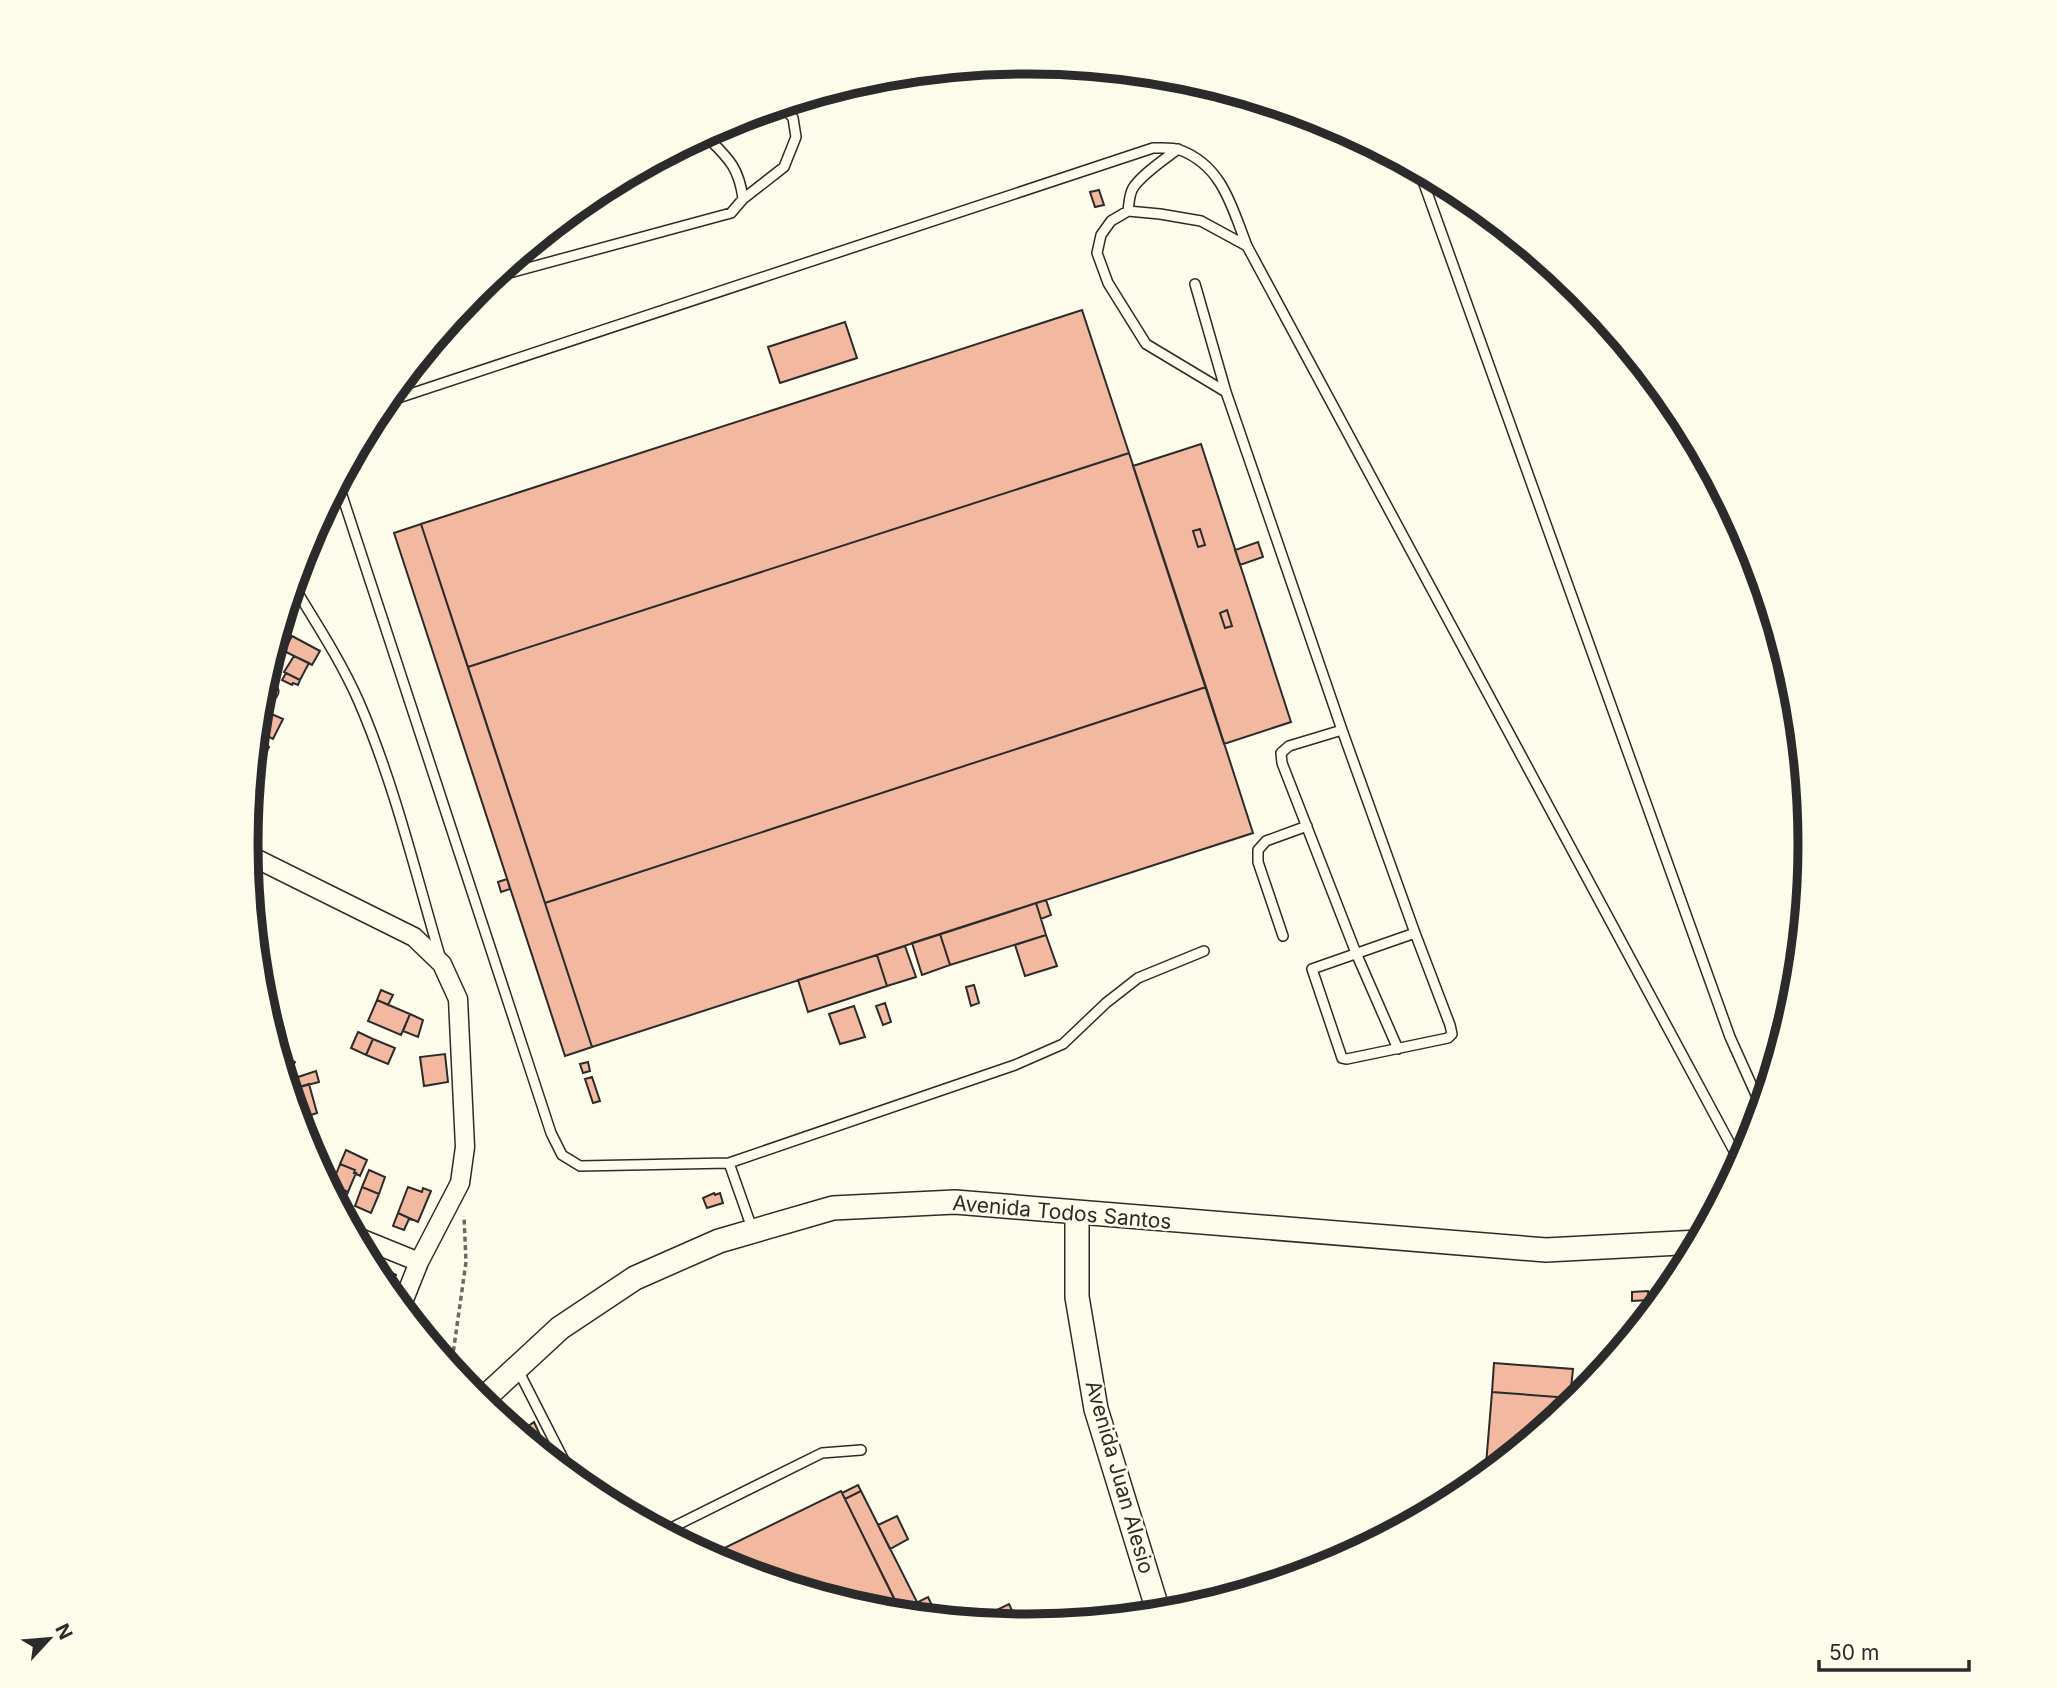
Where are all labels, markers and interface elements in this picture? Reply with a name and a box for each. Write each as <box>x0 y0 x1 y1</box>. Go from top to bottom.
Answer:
street label: Avenida Todos Santos <box>951 1190 1173 1234</box>
street label: Avenida Juan Alesio <box>1080 1378 1160 1576</box>
north arrow <box>14 1604 84 1674</box>
text: N <box>50 1620 77 1643</box>
scale bar <box>1819 1628 1969 1672</box>
text: 50 m <box>1829 1640 1879 1665</box>

